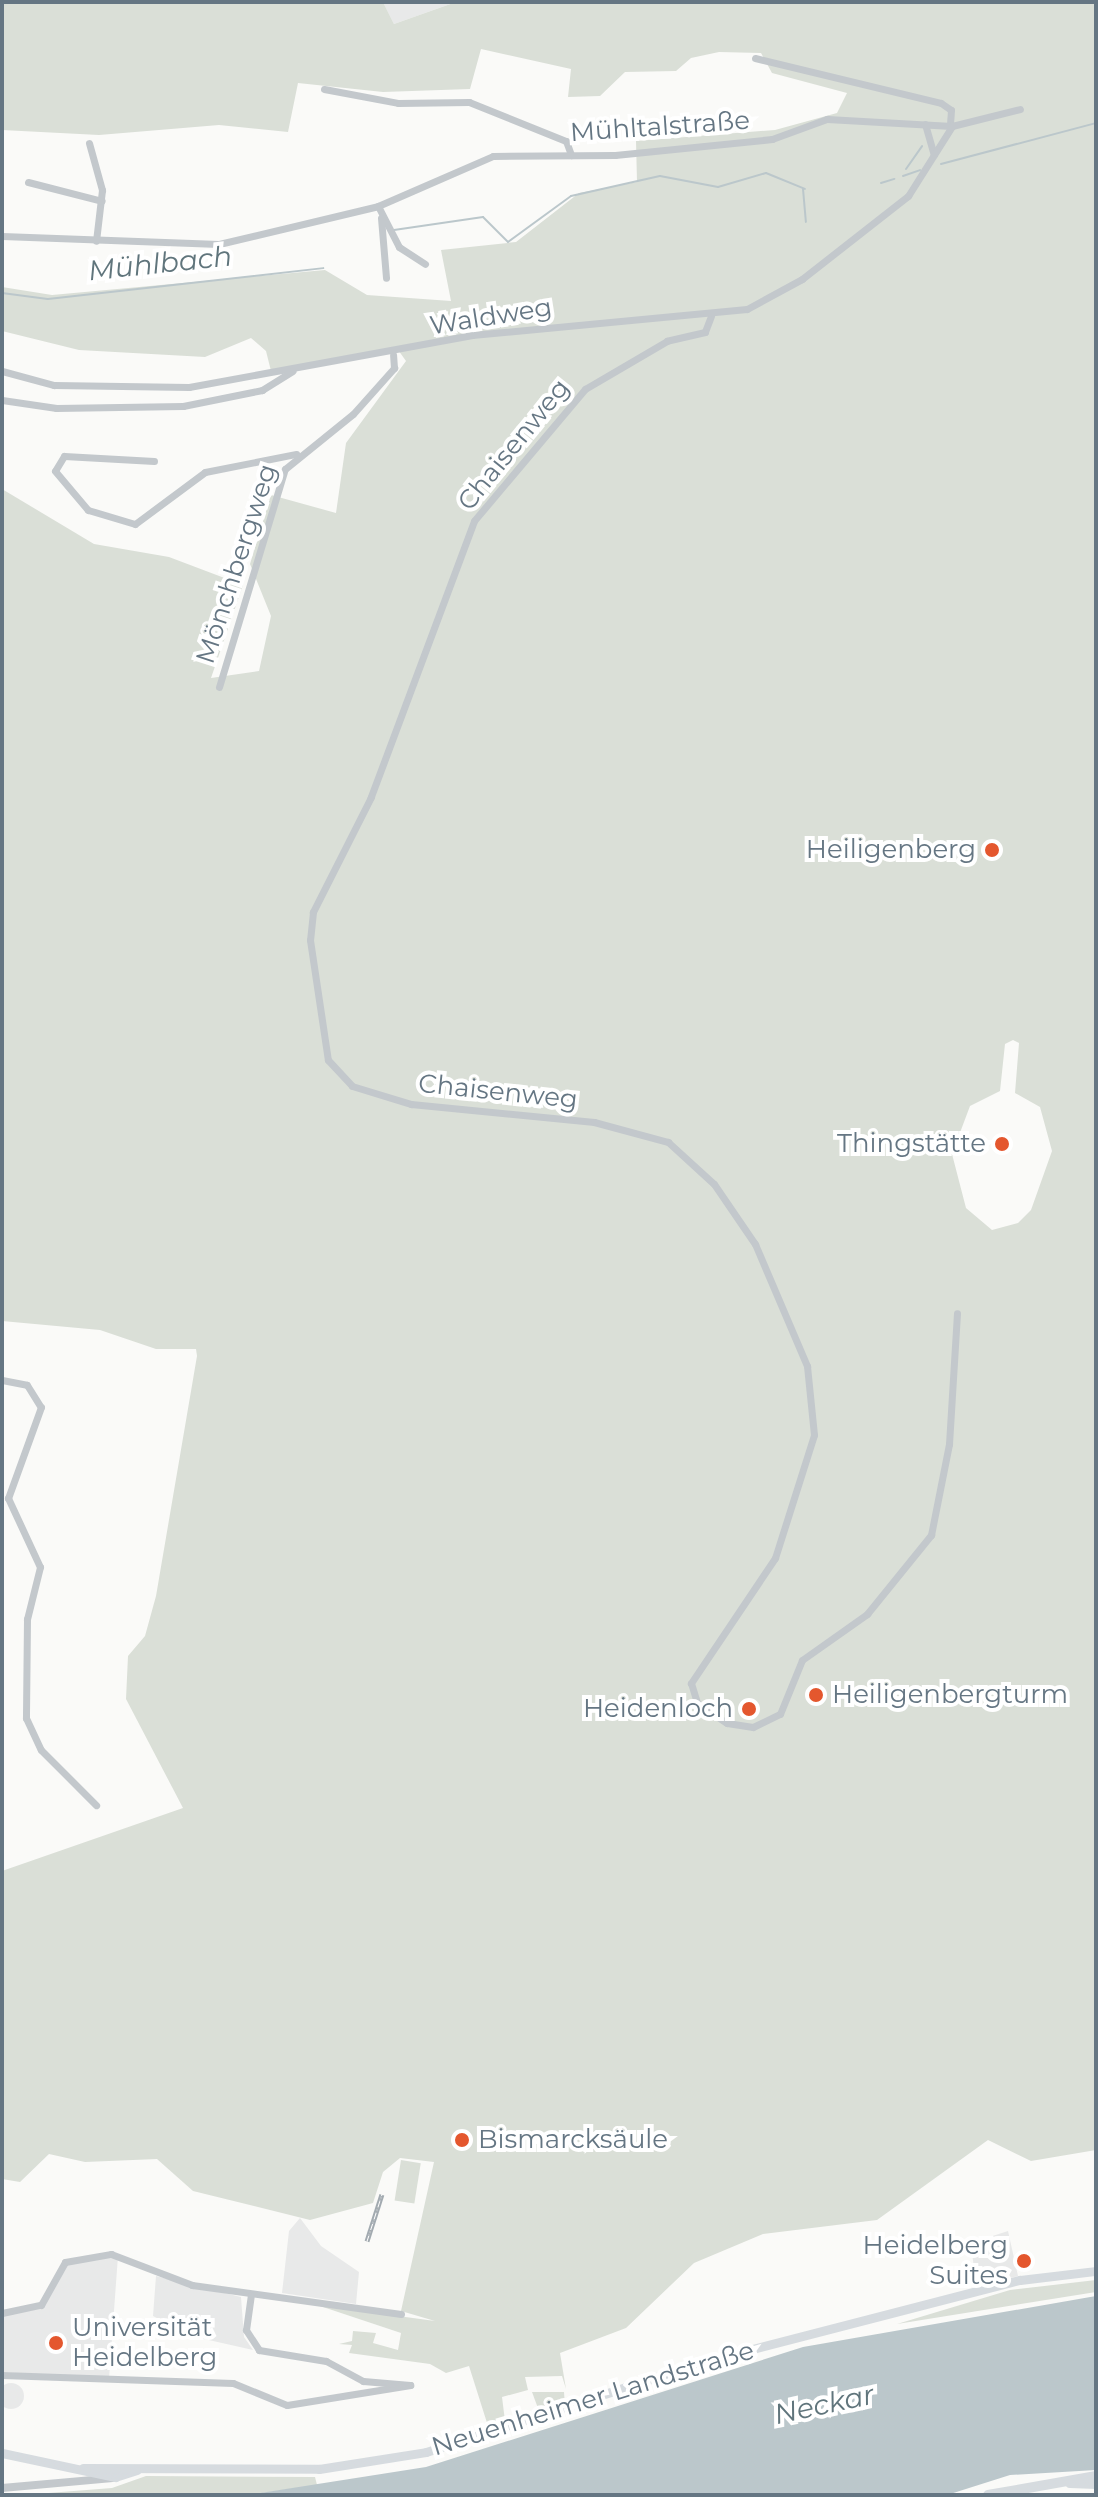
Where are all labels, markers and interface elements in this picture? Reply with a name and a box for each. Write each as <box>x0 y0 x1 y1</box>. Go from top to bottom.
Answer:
street label: Mühltalstraße <box>569 105 751 149</box>
water label: Mühlbach <box>86 239 234 287</box>
street label: Waldweg <box>428 292 554 342</box>
street label: Chaisenweg <box>452 373 576 517</box>
street label: Mönchbergweg <box>190 460 284 668</box>
place label: Heiligenberg <box>806 834 976 866</box>
marker: Heiligenberg <box>983 841 1001 859</box>
street label: Chaisenweg <box>417 1068 579 1116</box>
place label: Thingstätte <box>837 1128 986 1160</box>
marker: Thingstätte <box>993 1135 1011 1153</box>
place label: Heiligenbergturm <box>832 1679 1068 1711</box>
marker: Heiligenbergturm <box>807 1686 825 1704</box>
place label: Heidenloch <box>583 1693 733 1725</box>
marker: Heidenloch <box>740 1700 758 1718</box>
place label: Bismarcksäule <box>478 2124 668 2156</box>
marker: Bismarcksäule <box>453 2131 471 2149</box>
place label: Heidelberg Suites <box>863 2230 1008 2292</box>
marker: Heidelberg Suites <box>1015 2252 1033 2270</box>
place label: Universität Heidelberg <box>72 2312 217 2374</box>
marker: Universität Heidelberg <box>47 2334 65 2352</box>
street label: Neuenheimer Landstraße <box>428 2335 758 2463</box>
water label: Neckar <box>771 2377 877 2431</box>

